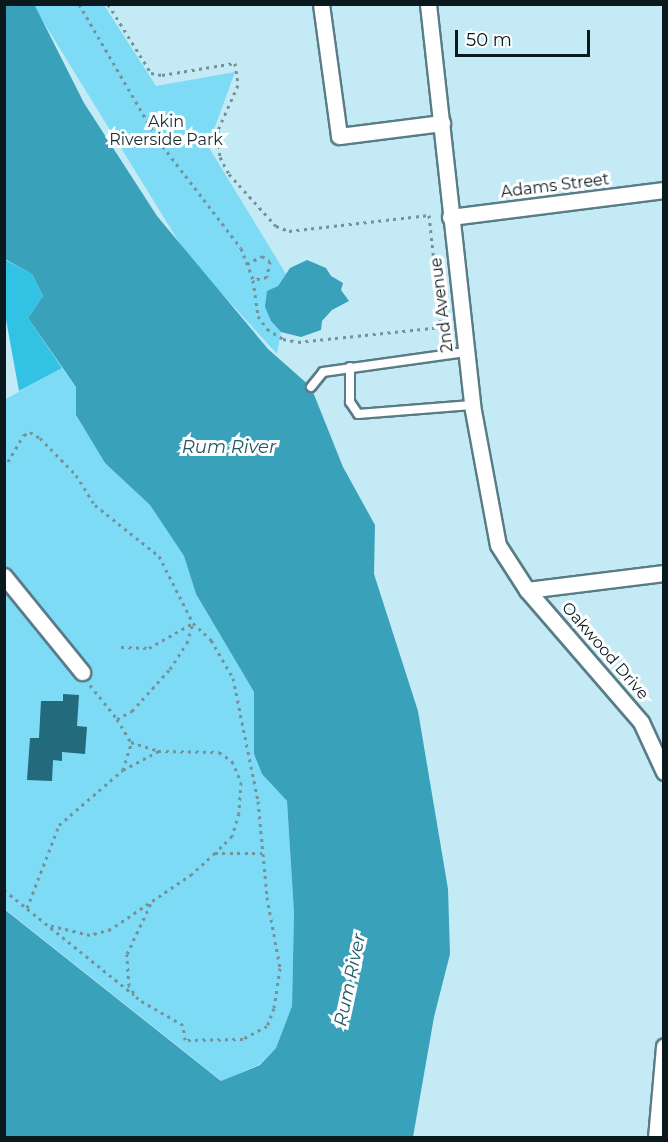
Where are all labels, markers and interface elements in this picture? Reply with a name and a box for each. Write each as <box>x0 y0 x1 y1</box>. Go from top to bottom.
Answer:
scale bar <box>458 18 593 56</box>
text: 50 m <box>466 29 512 51</box>
park label: Akin Riverside Park <box>109 112 223 150</box>
street label: Adams Street <box>500 170 610 202</box>
street label: 2nd Avenue <box>427 257 457 353</box>
water label: Rum River <box>182 436 276 458</box>
street label: Oakwood Drive <box>557 598 653 704</box>
water label: Rum River <box>330 932 370 1028</box>

